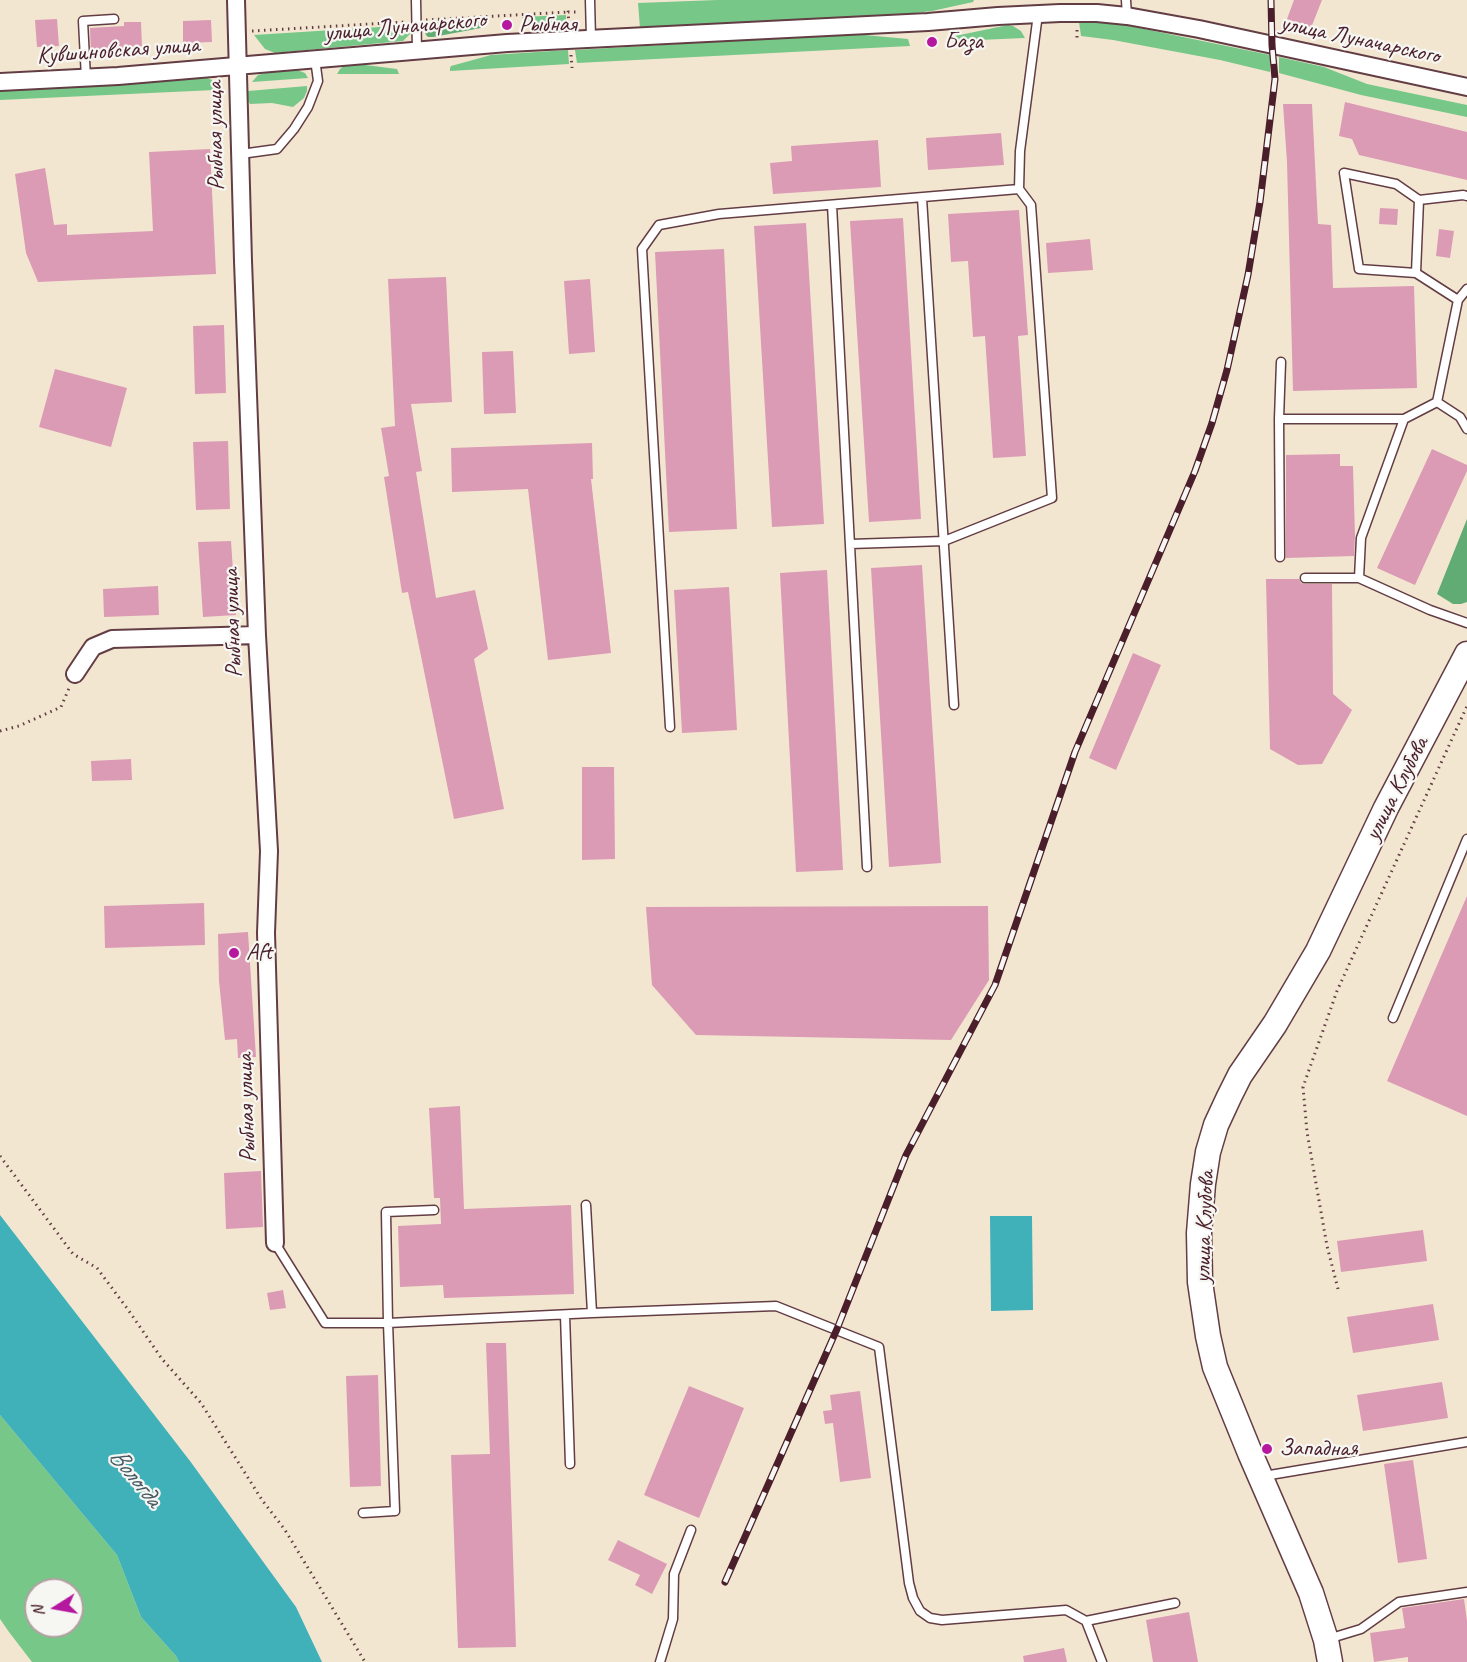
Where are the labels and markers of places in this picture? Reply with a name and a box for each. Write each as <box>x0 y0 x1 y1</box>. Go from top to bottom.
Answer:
place label: Рыбная <box>519 11 577 39</box>
marker: Рыбная <box>500 18 514 32</box>
place label: База <box>944 28 983 56</box>
marker: База <box>925 35 939 49</box>
place label: Aft <box>246 939 272 967</box>
marker: Aft <box>227 946 241 960</box>
place label: Западная <box>1279 1435 1358 1463</box>
marker: Западная <box>1260 1442 1274 1456</box>

